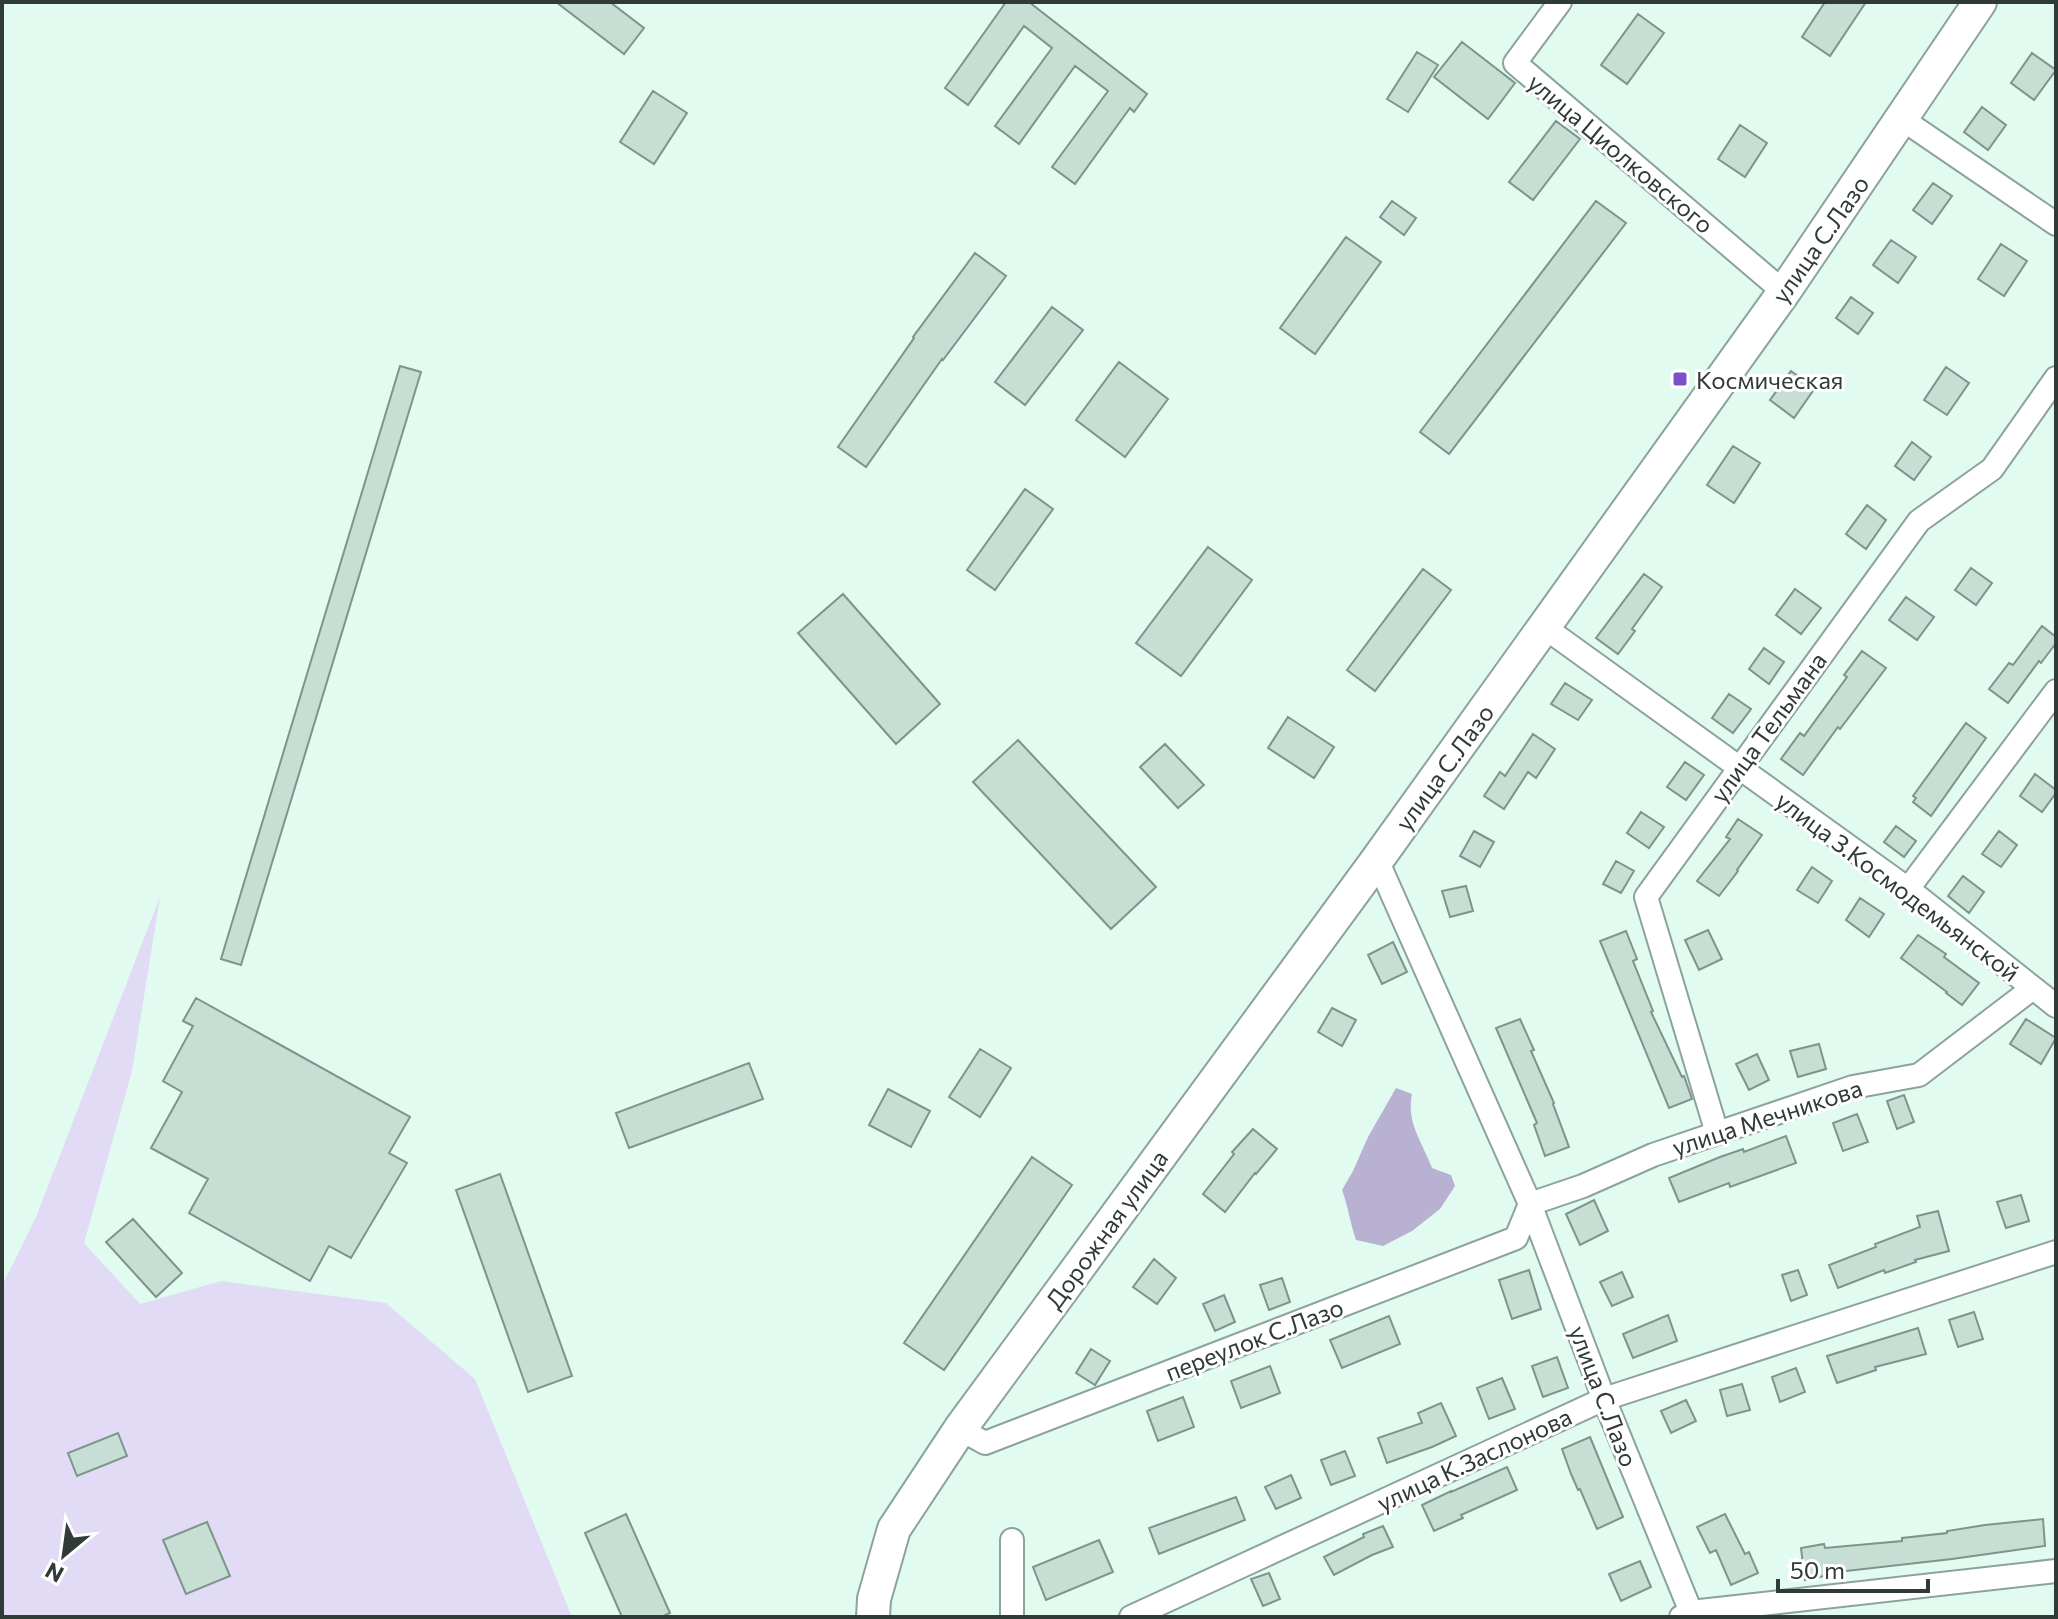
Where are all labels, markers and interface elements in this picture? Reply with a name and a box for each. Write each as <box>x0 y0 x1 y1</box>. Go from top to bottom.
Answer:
street label: улица Циолковского <box>1522 67 1720 239</box>
street label: улица С.Лазо <box>1765 170 1875 308</box>
place label: Космическая <box>1696 365 1843 394</box>
marker: Космическая <box>1671 370 1689 388</box>
street label: улица Тельмана <box>1704 646 1832 808</box>
street label: улица С.Лазо <box>1389 698 1499 836</box>
street label: улица З.Космодемьянской <box>1771 785 2025 987</box>
street label: улица Мечникова <box>1668 1073 1866 1161</box>
street label: Дорожная улица <box>1039 1144 1173 1314</box>
street label: переулок С.Лазо <box>1161 1292 1347 1386</box>
street label: улица С.Лазо <box>1564 1321 1644 1471</box>
street label: улица К.Заслонова <box>1372 1401 1576 1517</box>
north arrow <box>24 1515 104 1595</box>
scale bar <box>1778 1543 1928 1593</box>
text: 50 m <box>1790 1555 1845 1584</box>
text: N <box>40 1557 68 1589</box>

